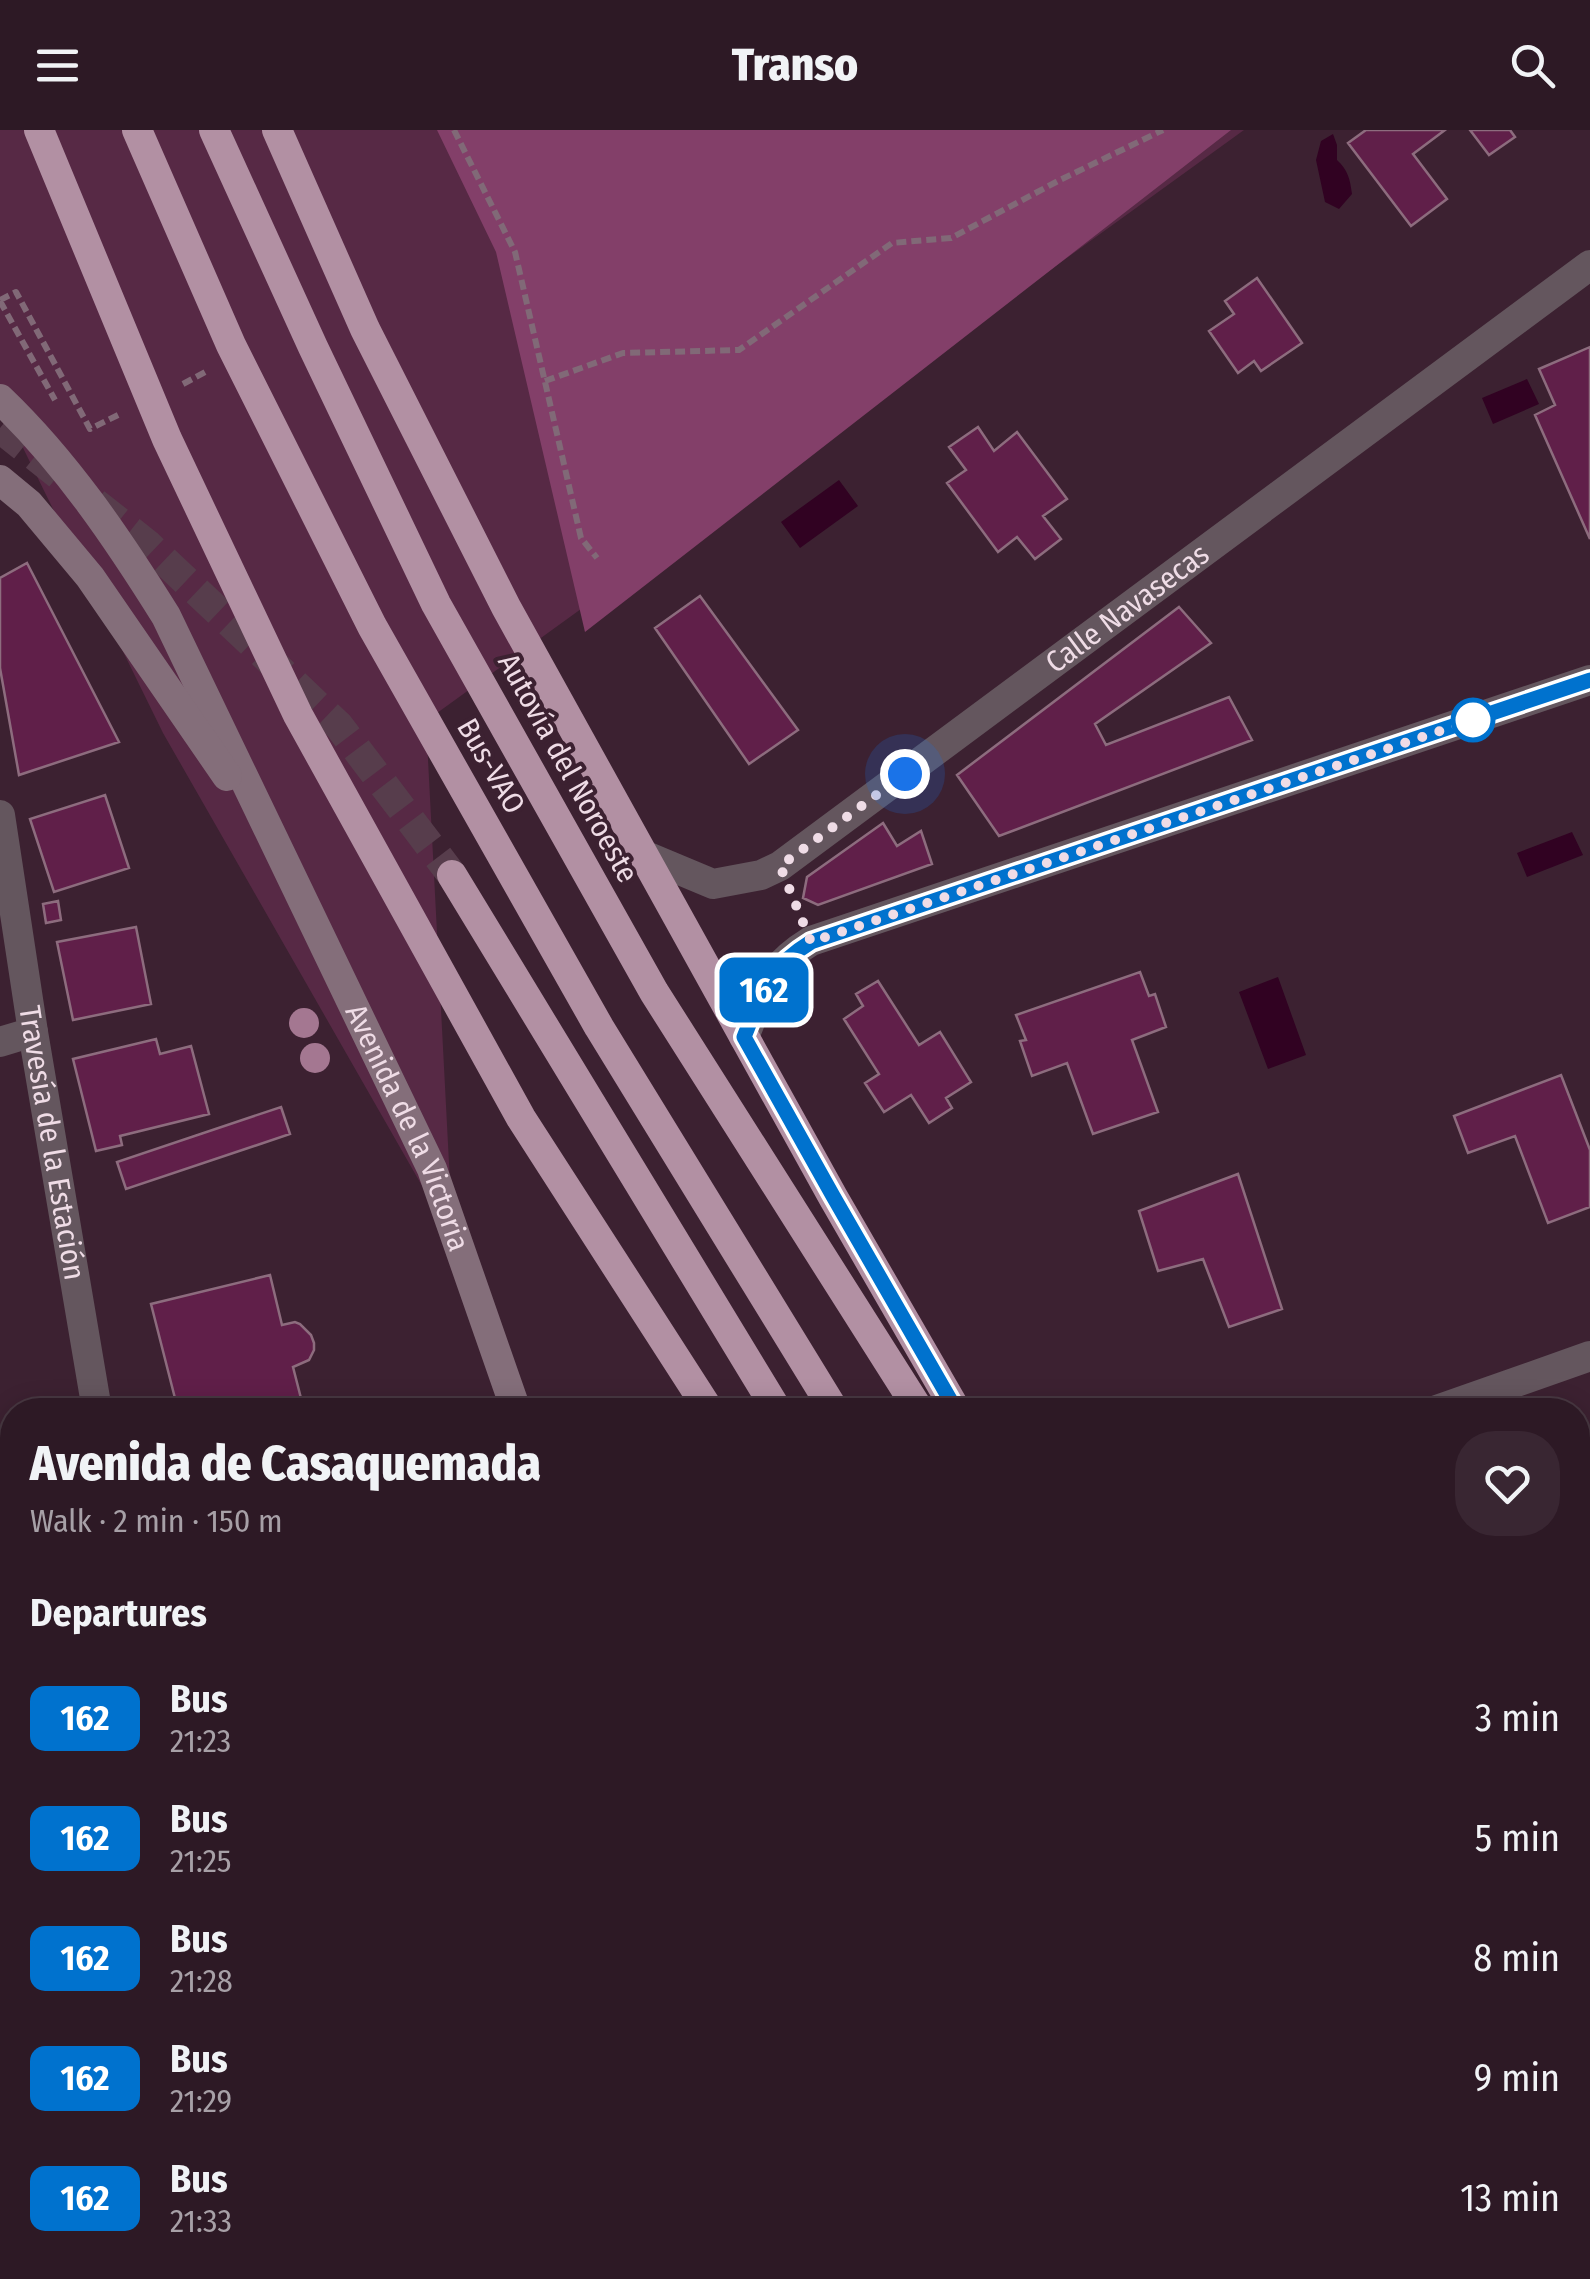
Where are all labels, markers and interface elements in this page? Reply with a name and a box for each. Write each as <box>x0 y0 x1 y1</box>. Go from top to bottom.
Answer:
icon: menu <box>30 38 85 93</box>
text: Transo <box>732 38 858 92</box>
icon: search <box>1505 38 1560 93</box>
street label: Calle Navasecas <box>1039 536 1216 681</box>
street label: Autovía del Noroeste <box>490 647 646 889</box>
unlabelled marker <box>1452 699 1494 741</box>
street label: Bus-VAO <box>449 712 533 820</box>
your location <box>880 749 930 799</box>
line badge: 162 <box>706 958 822 1022</box>
text: 162 <box>739 969 789 1011</box>
street label: Avenida de la Victoria <box>337 998 477 1256</box>
street label: Travesía de la Estación <box>11 1003 93 1283</box>
button: heart <box>1455 1431 1560 1536</box>
text: Avenida de Casaquemada <box>30 1435 541 1493</box>
text: Walk · 2 min · 150 m <box>30 1502 283 1540</box>
text: Departures <box>30 1590 207 1636</box>
text: Bus <box>170 1676 228 1722</box>
text: 3 min <box>1475 1695 1560 1741</box>
text: 162 <box>60 1697 110 1739</box>
text: 21:23 <box>170 1722 231 1760</box>
text: Bus <box>170 1796 228 1842</box>
text: 5 min <box>1475 1815 1560 1861</box>
text: 162 <box>60 1817 110 1859</box>
text: 21:25 <box>170 1842 231 1880</box>
text: Bus <box>170 1916 228 1962</box>
text: 8 min <box>1473 1935 1560 1981</box>
text: 162 <box>60 1937 110 1979</box>
text: 21:28 <box>170 1962 233 2000</box>
text: Bus <box>170 2036 228 2082</box>
text: 9 min <box>1474 2055 1560 2101</box>
text: 162 <box>60 2057 110 2099</box>
text: 21:29 <box>170 2082 232 2120</box>
text: Bus <box>170 2156 228 2202</box>
text: 13 min <box>1460 2175 1560 2221</box>
text: 162 <box>60 2177 110 2219</box>
text: 21:33 <box>170 2202 232 2240</box>

